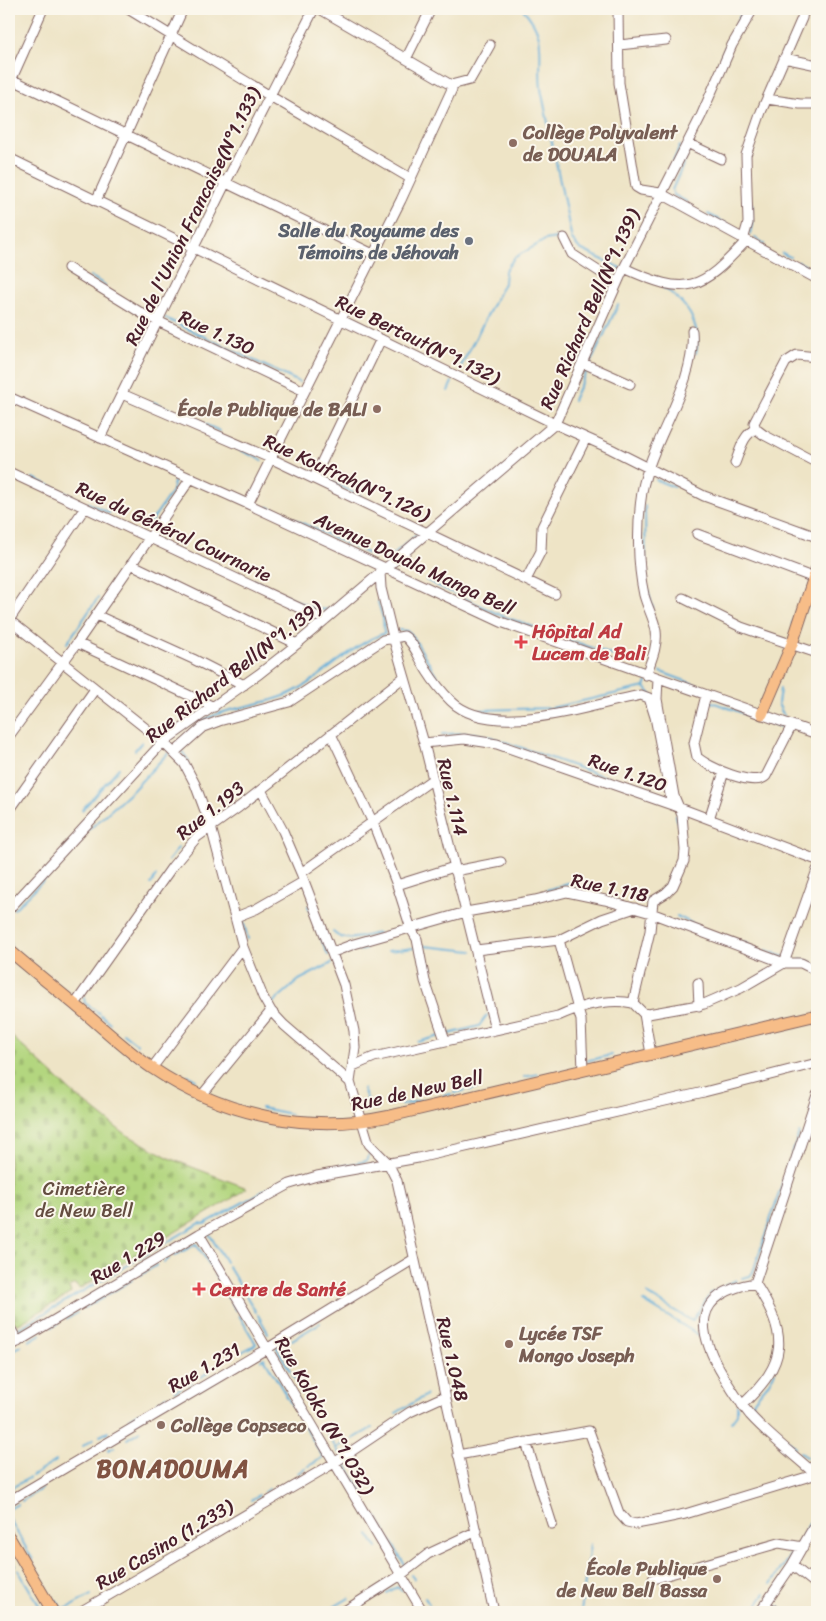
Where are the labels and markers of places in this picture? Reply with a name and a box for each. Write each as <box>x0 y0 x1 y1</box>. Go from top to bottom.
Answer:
place label: Collège Polyvalent de DOUALA <box>522 116 678 171</box>
marker: Collège Polyvalent de DOUALA <box>507 137 519 149</box>
place label: Salle du Royaume des Témoins de Jéhovah <box>277 214 460 269</box>
marker: Salle du Royaume des Témoins de Jéhovah <box>463 235 475 247</box>
place label: École Publique de BALI <box>177 393 368 426</box>
marker: École Publique de BALI <box>371 403 383 415</box>
place label: Hôpital Ad Lucem de Bali <box>531 615 648 670</box>
marker: Hôpital Ad Lucem de Bali <box>514 635 528 649</box>
place label: Centre de Santé <box>209 1273 346 1306</box>
marker: Centre de Santé <box>192 1282 206 1296</box>
place label: Lycée TSF Mongo Joseph <box>518 1317 634 1372</box>
marker: Lycée TSF Mongo Joseph <box>503 1338 515 1350</box>
place label: Collège Copseco <box>170 1409 307 1442</box>
marker: Collège Copseco <box>155 1419 167 1431</box>
place label: École Publique de New Bell Bassa <box>556 1552 708 1607</box>
marker: École Publique de New Bell Bassa <box>711 1573 723 1585</box>

